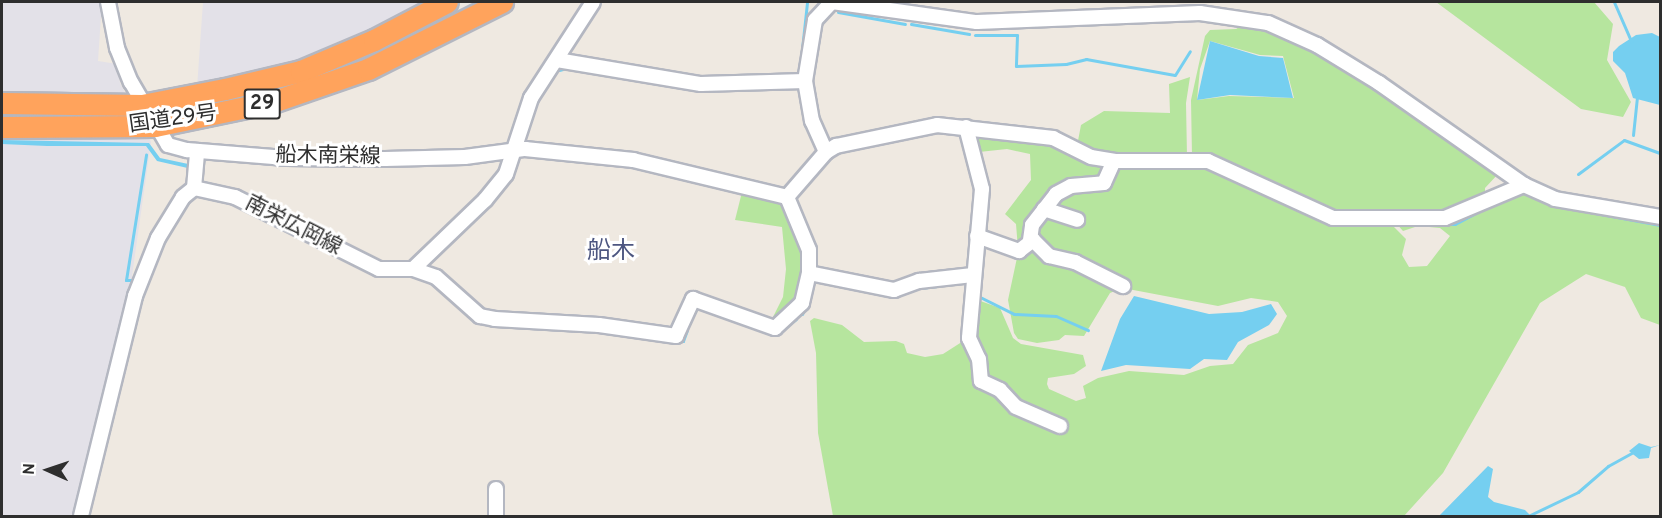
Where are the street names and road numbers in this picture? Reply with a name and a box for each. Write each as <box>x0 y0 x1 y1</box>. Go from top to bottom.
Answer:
road number: 29 <box>242 87 282 121</box>
street label: 国道29号 <box>127 101 219 139</box>
street label: 船木南栄線 <box>275 143 381 171</box>
street label: 南栄広岡線 <box>241 191 345 261</box>

